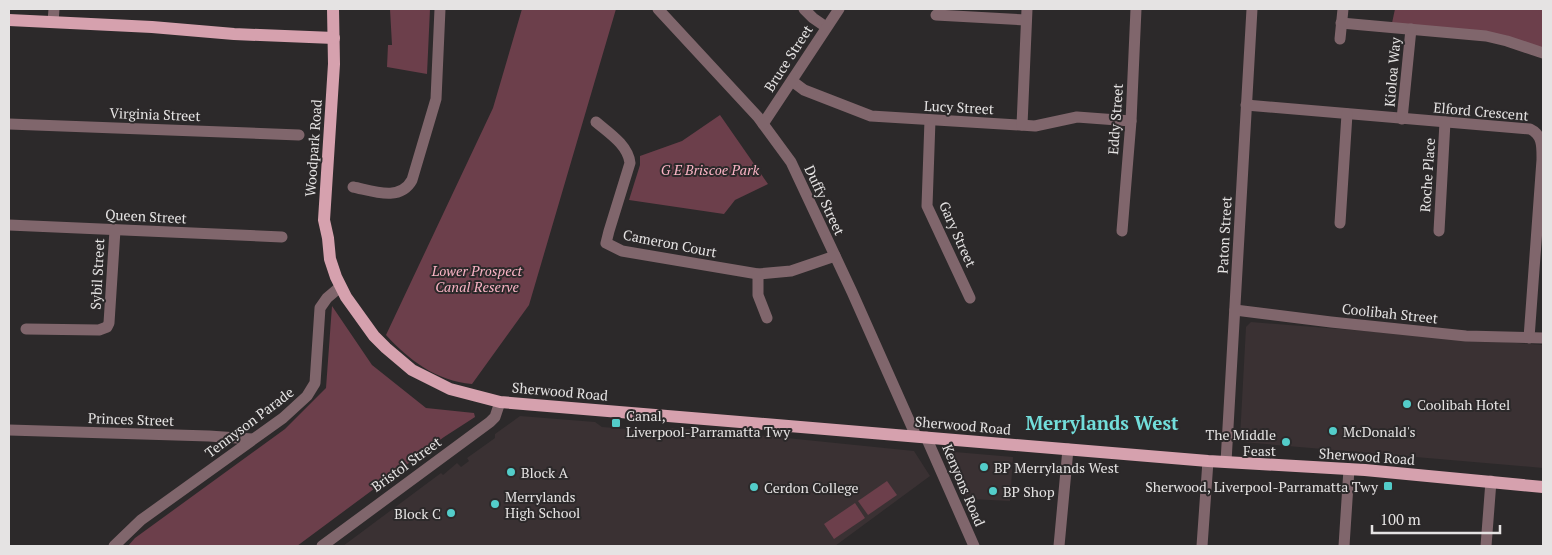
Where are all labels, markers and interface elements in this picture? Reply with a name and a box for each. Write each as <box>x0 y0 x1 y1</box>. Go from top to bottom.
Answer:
street label: Bruce Street <box>759 20 817 95</box>
street label: Kioloa Way <box>1379 36 1405 108</box>
street label: Eddy Street <box>1103 82 1127 155</box>
street label: Lucy Street <box>924 96 995 118</box>
street label: Elford Crescent <box>1433 97 1530 125</box>
street label: Woodpark Road <box>300 98 326 197</box>
street label: Virginia Street <box>109 103 202 125</box>
street label: Roche Place <box>1415 137 1439 213</box>
park label: G E Briscoe Park <box>661 160 759 179</box>
street label: Duffy Street <box>800 162 850 239</box>
street label: Paton Street <box>1212 195 1236 274</box>
street label: Gary Street <box>935 198 981 271</box>
street label: Queen Street <box>105 204 188 228</box>
street label: Cameron Court <box>622 225 719 262</box>
street label: Sybil Street <box>86 237 108 310</box>
park label: Lower Prospect Canal Reserve <box>431 261 523 296</box>
street label: Coolibah Street <box>1341 299 1440 328</box>
street label: Sherwood Road <box>511 377 609 405</box>
street label: Tennyson Parade <box>201 382 297 462</box>
place label: Coolibah Hotel <box>1417 395 1510 414</box>
marker: Coolibah Hotel <box>1401 398 1413 410</box>
place label: Canal, Liverpool-Parramatta Twy <box>626 406 791 441</box>
street label: Princes Street <box>88 408 175 430</box>
district label: Merrylands West <box>1025 410 1179 435</box>
street label: Sherwood Road <box>914 411 1012 439</box>
marker: Canal, Liverpool-Parramatta Twy <box>610 417 622 429</box>
place label: McDonald's <box>1343 422 1415 441</box>
place label: The Middle Feast <box>1206 425 1277 460</box>
marker: McDonald's <box>1327 425 1339 437</box>
street label: Bristol Street <box>367 432 445 496</box>
marker: The Middle Feast <box>1280 436 1292 448</box>
street label: Kenyons Road <box>938 441 990 529</box>
street label: Sherwood Road <box>1318 443 1416 469</box>
place label: BP Merrylands West <box>994 458 1120 477</box>
marker: BP Merrylands West <box>978 461 990 473</box>
place label: Block A <box>521 463 568 482</box>
marker: Block A <box>505 466 517 478</box>
place label: Sherwood, Liverpool-Parramatta Twy <box>1145 477 1379 496</box>
place label: Cerdon College <box>764 478 859 497</box>
marker: Sherwood, Liverpool-Parramatta Twy <box>1382 480 1394 492</box>
marker: Cerdon College <box>748 481 760 493</box>
place label: BP Shop <box>1003 482 1055 501</box>
marker: BP Shop <box>987 485 999 497</box>
place label: Merrylands High School <box>505 487 580 522</box>
marker: Merrylands High School <box>489 498 501 510</box>
scale bar <box>1372 502 1500 534</box>
place label: Block C <box>394 504 441 523</box>
marker: Block C <box>445 507 457 519</box>
text: 100 m <box>1380 509 1421 529</box>

